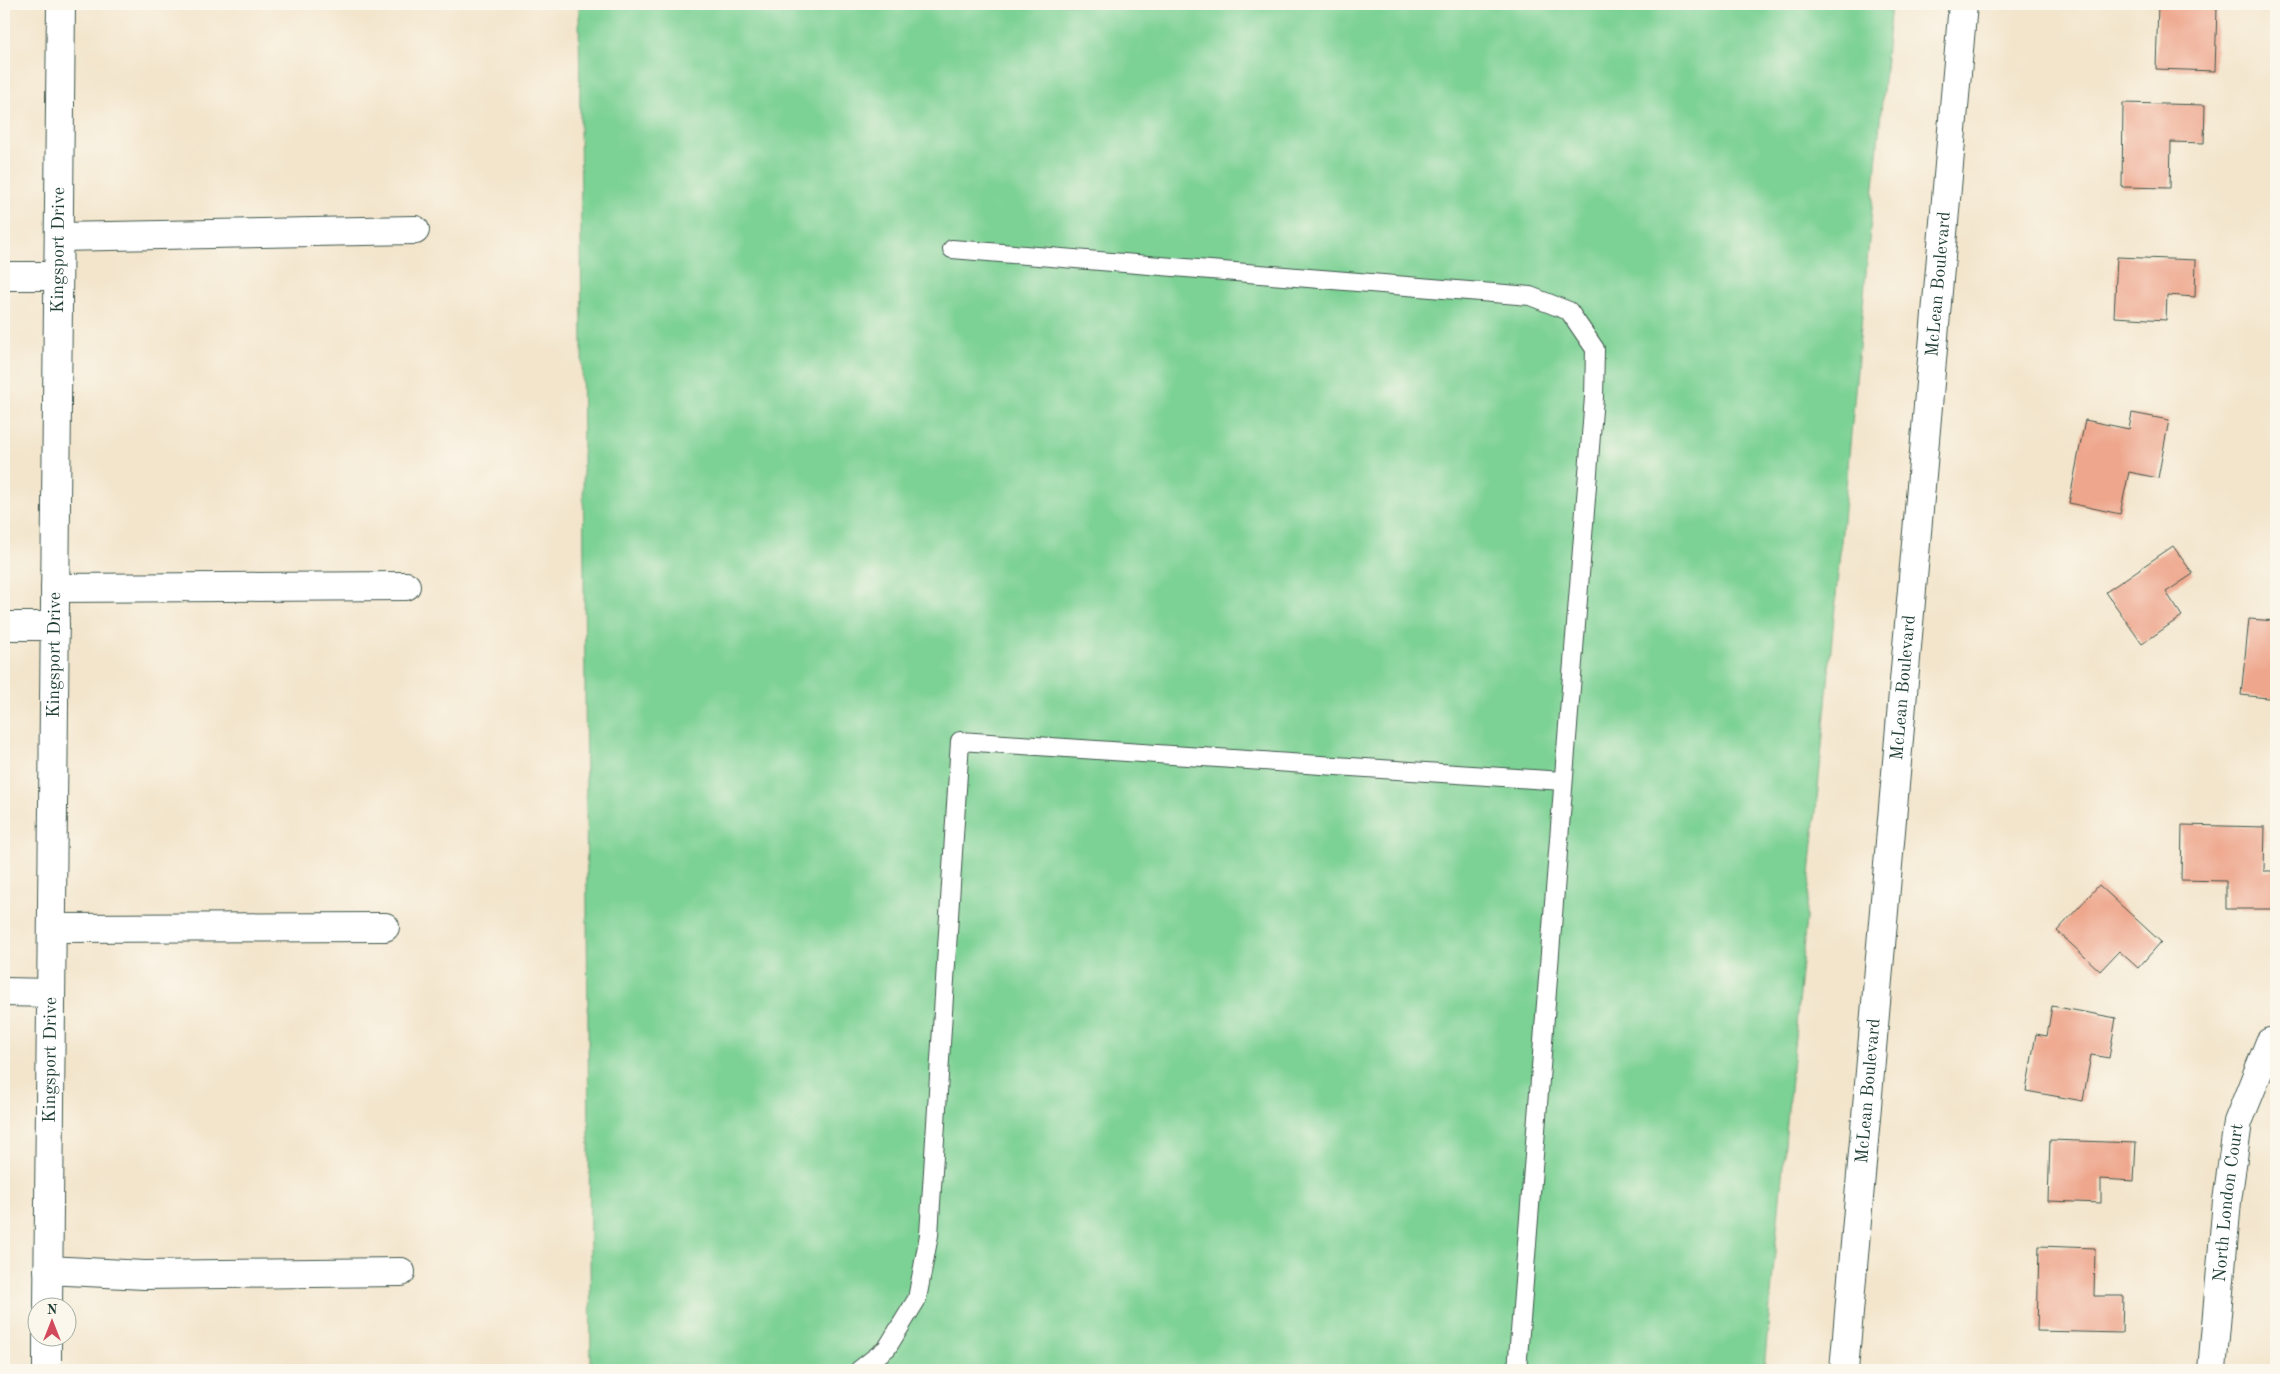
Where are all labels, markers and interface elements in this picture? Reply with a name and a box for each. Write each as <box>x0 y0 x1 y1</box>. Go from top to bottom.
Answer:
street label: Kingsport Drive <box>49 187 68 313</box>
street label: McLean Boulevard <box>1923 211 1954 358</box>
street label: Kingsport Drive <box>45 592 64 718</box>
street label: McLean Boulevard <box>1888 614 1919 761</box>
street label: Kingsport Drive <box>41 997 60 1123</box>
street label: McLean Boulevard <box>1853 1018 1884 1164</box>
street label: North London Court <box>2211 1122 2247 1283</box>
north arrow <box>28 1296 78 1346</box>
text: N <box>47 1303 58 1317</box>

